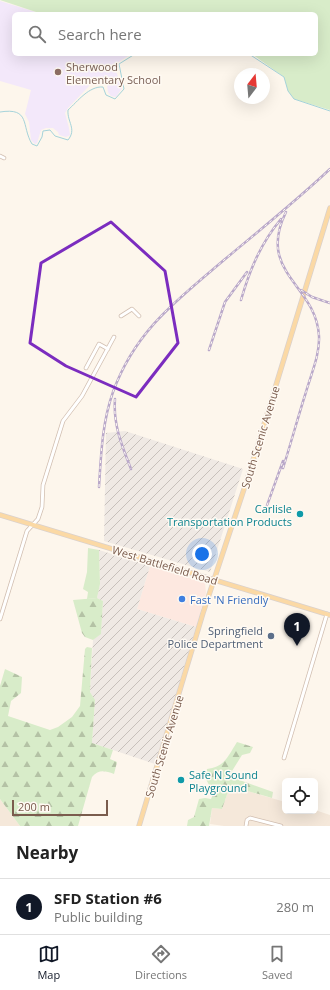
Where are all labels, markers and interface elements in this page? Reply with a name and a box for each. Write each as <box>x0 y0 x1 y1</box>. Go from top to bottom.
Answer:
search box <box>12 12 318 56</box>
icon: search <box>26 23 48 45</box>
text: Search here <box>58 24 142 44</box>
place label: Sherwood Elementary School <box>66 59 161 87</box>
marker: Sherwood Elementary School <box>53 67 63 77</box>
north arrow <box>234 68 270 104</box>
street label: South Scenic Avenue <box>237 384 283 490</box>
place label: Carlisle Transportation Products <box>167 501 292 529</box>
marker: Carlisle Transportation Products <box>295 509 305 519</box>
street label: West Battlefield Road <box>110 542 220 588</box>
your location <box>192 544 212 564</box>
place label: Fast 'N Friendly <box>190 592 269 607</box>
marker: Fast 'N Friendly <box>177 594 187 604</box>
pin: 1 <box>284 613 310 646</box>
place label: Springfield Police Department <box>167 623 263 651</box>
marker: Springfield Police Department <box>266 631 276 641</box>
street label: South Scenic Avenue <box>141 693 187 799</box>
place label: Safe N Sound Playground <box>189 767 258 795</box>
marker: Safe N Sound Playground <box>176 775 186 785</box>
map controls <box>282 778 318 814</box>
button: locate <box>282 778 318 814</box>
scale bar <box>12 798 108 817</box>
text: 200 m <box>18 799 50 814</box>
text: Nearby <box>16 841 78 864</box>
text: SFD Station #6 <box>54 888 162 908</box>
text: 1 <box>25 898 33 916</box>
text: 280 m <box>276 898 314 916</box>
text: Public building <box>54 908 143 926</box>
tab: Map <box>37 943 60 982</box>
tab: Directions <box>135 943 187 982</box>
tab: Saved <box>262 943 293 982</box>

